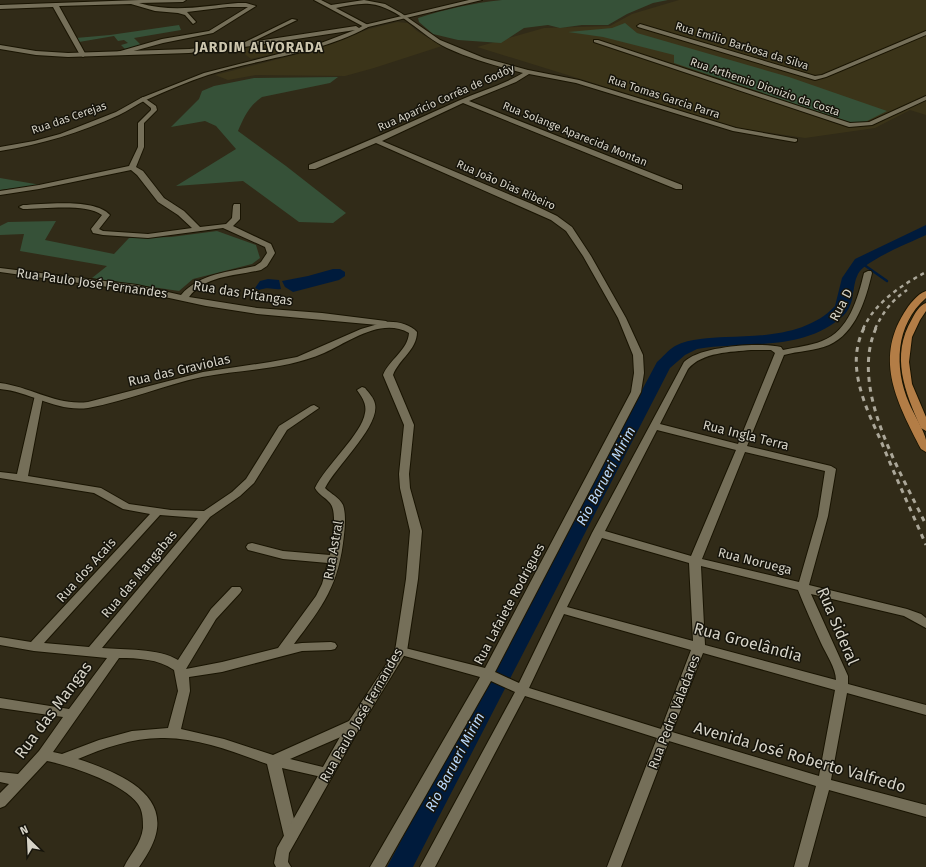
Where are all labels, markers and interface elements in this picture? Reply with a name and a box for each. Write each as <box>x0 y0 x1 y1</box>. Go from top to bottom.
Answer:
street label: Rua Emílio Barbosa da Silva <box>674 20 810 73</box>
district label: JARDIM ALVORADA <box>193 39 324 56</box>
street label: Rua Arthemio Dionizio da Costa <box>689 55 841 119</box>
street label: Rua Aparício Corrêa de Godóy <box>376 62 517 134</box>
street label: Rua Tomas Garcia Parra <box>606 73 722 121</box>
street label: Rua das Cerejas <box>30 99 108 137</box>
street label: Rua Solange Aparecida Montan <box>501 99 649 169</box>
street label: Rua João Dias Ribeiro <box>455 157 557 213</box>
street label: Rua Paulo José Fernandes <box>16 265 168 301</box>
street label: Rua das Pitangas <box>192 278 294 308</box>
street label: Rua D <box>826 286 856 324</box>
street label: Rua das Graviolas <box>127 351 231 389</box>
street label: Rua Ingla Terra <box>701 417 791 453</box>
water label: Rio Barueri Mirim <box>573 424 639 528</box>
street label: Rua Astral <box>320 519 346 581</box>
street label: Rua das Mangabas <box>98 527 180 621</box>
street label: Rua dos Acais <box>53 535 119 605</box>
street label: Rua Lafaiete Rodrigues <box>471 541 547 667</box>
street label: Rua Noruega <box>716 545 794 577</box>
street label: Rua Sideral <box>813 584 863 668</box>
street label: Rua Groelândia <box>692 618 804 666</box>
street label: Rua Paulo José Fernandes <box>317 646 405 784</box>
street label: Rua Pedro Valadares <box>645 653 703 771</box>
street label: Rua das Mangas <box>10 658 96 762</box>
water label: Rio Barueri Mirim <box>422 710 488 814</box>
street label: Avenida José Roberto Valfredo <box>692 718 908 796</box>
north arrow <box>8 819 48 859</box>
text: N <box>18 823 30 838</box>

